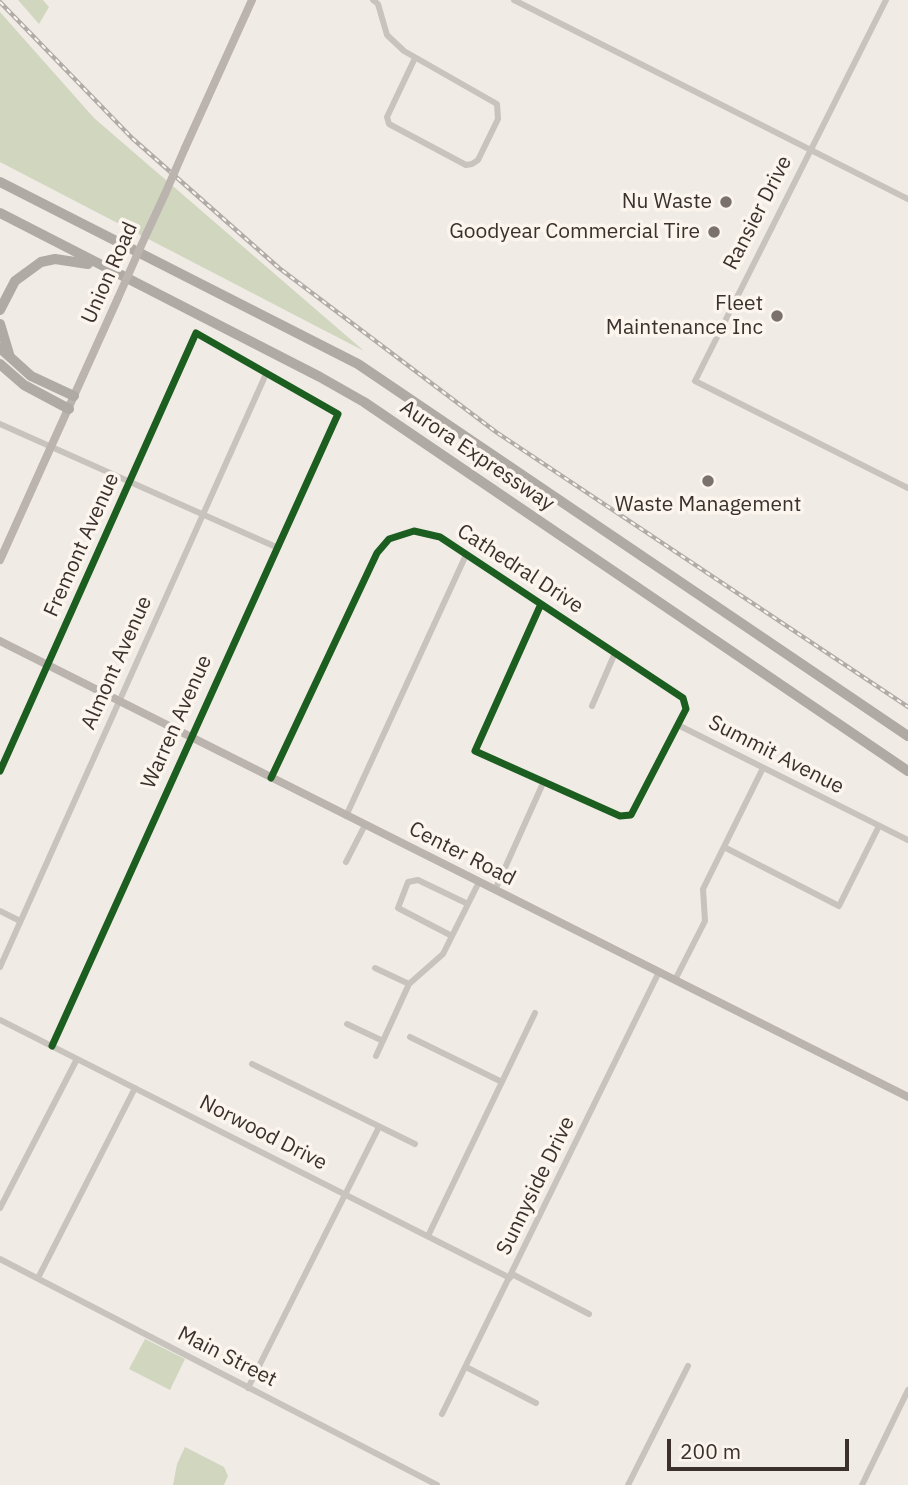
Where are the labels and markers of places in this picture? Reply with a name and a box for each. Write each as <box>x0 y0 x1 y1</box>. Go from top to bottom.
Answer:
place label: Nu Waste <box>622 189 712 215</box>
marker: Nu Waste <box>718 194 734 210</box>
place label: Goodyear Commercial Tire <box>449 219 700 245</box>
marker: Goodyear Commercial Tire <box>706 224 722 240</box>
place label: Fleet Maintenance Inc <box>606 291 763 341</box>
marker: Fleet Maintenance Inc <box>769 308 785 324</box>
marker: Waste Management <box>700 473 716 489</box>
place label: Waste Management <box>615 492 801 518</box>

